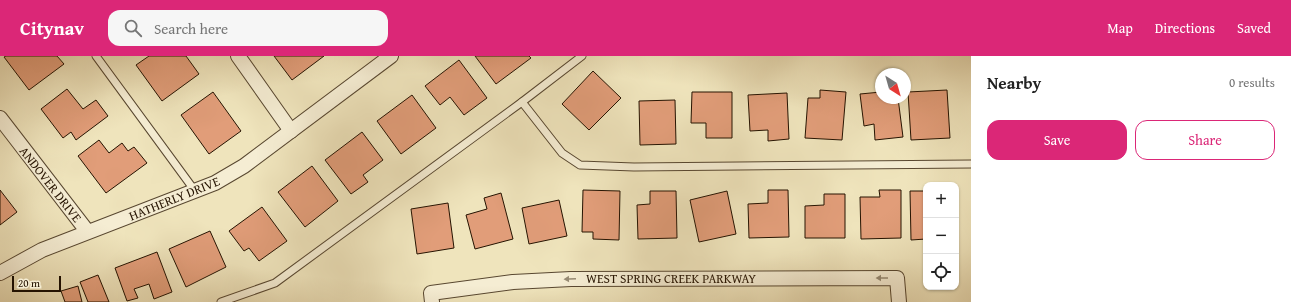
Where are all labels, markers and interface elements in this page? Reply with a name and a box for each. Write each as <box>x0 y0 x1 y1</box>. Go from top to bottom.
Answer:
search box <box>108 10 388 46</box>
text: Citynav <box>20 14 84 42</box>
icon: search <box>122 17 144 39</box>
text: Search here <box>154 18 228 39</box>
text: Map <box>1107 18 1133 38</box>
text: Directions <box>1155 18 1215 38</box>
text: Saved <box>1237 18 1271 38</box>
north arrow <box>875 68 911 104</box>
text: Nearby <box>987 70 1041 95</box>
text: 0 results <box>1229 73 1275 92</box>
button: Save <box>987 120 1127 160</box>
button: Share <box>1135 120 1275 160</box>
street label: ANDOVER DRIVE <box>15 142 87 227</box>
street label: HATHERLY DRIVE <box>126 171 223 225</box>
map controls <box>923 182 959 290</box>
button: + <box>923 182 959 218</box>
button: − <box>923 218 959 254</box>
button: locate <box>923 254 959 290</box>
street label: WEST SPRING CREEK PARKWAY <box>586 269 756 288</box>
scale bar <box>12 274 61 293</box>
text: 20 m <box>18 275 40 291</box>
one-way arrow <box>875 275 888 281</box>
one-way arrow <box>563 276 576 282</box>

